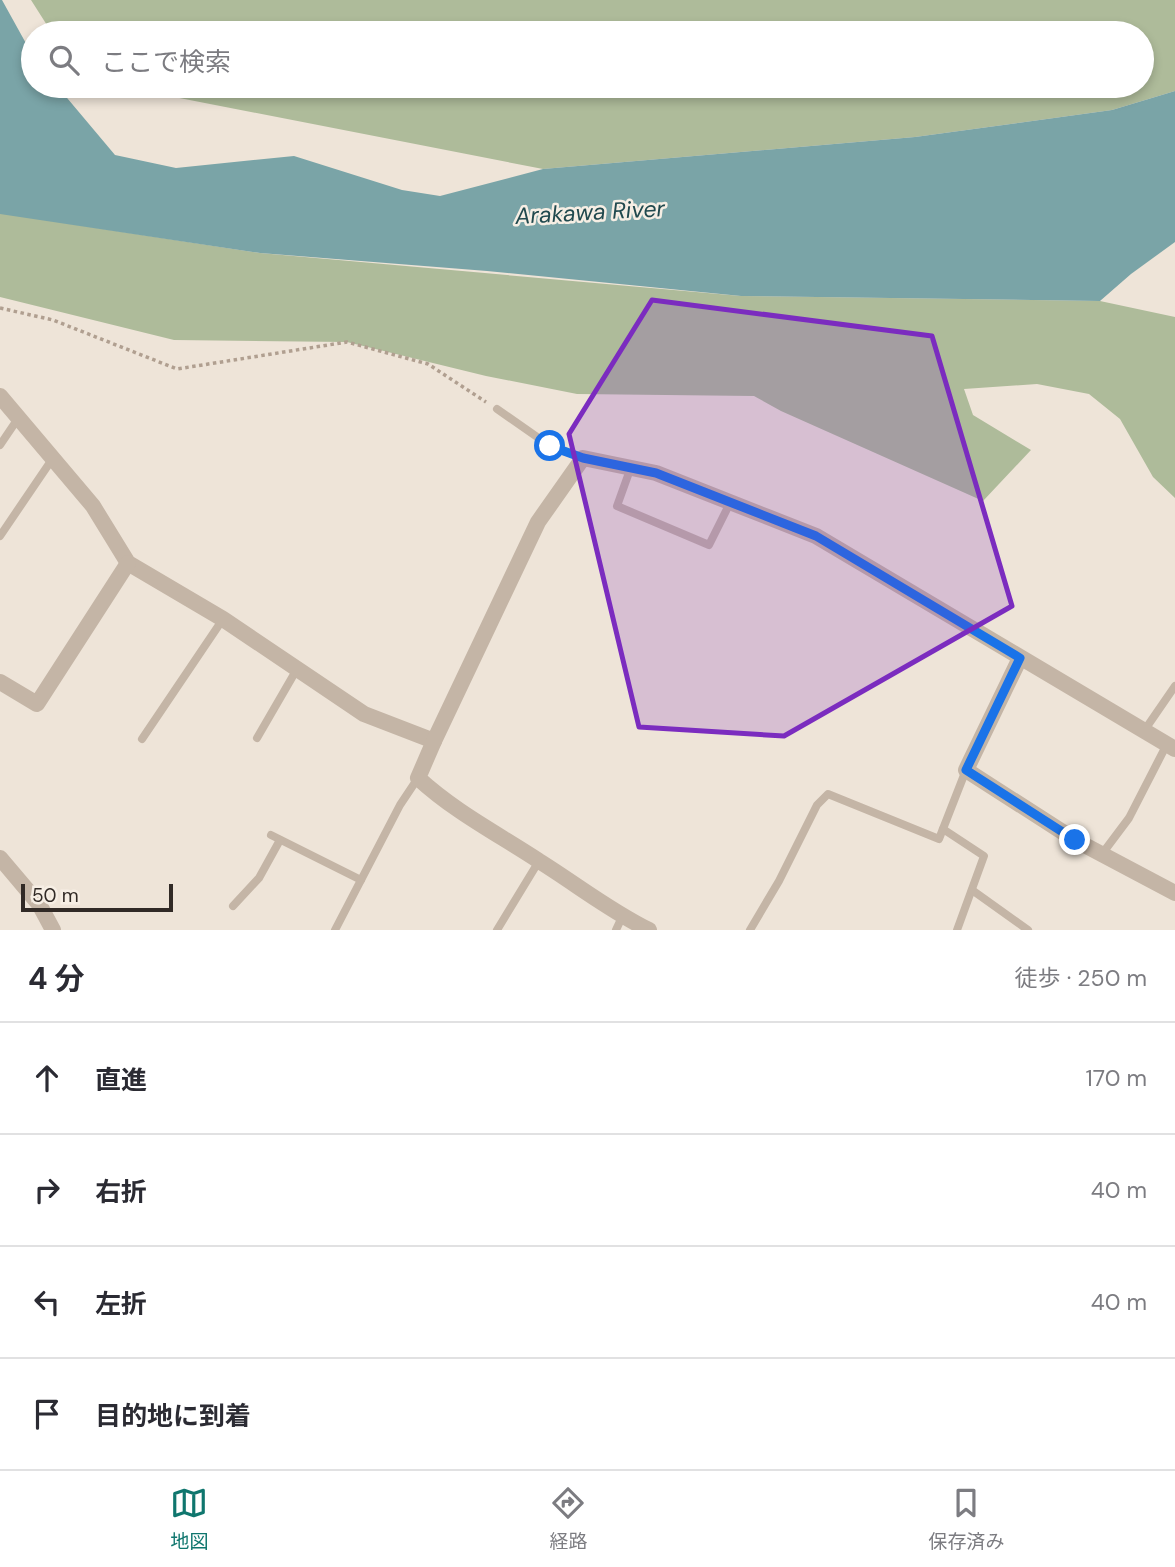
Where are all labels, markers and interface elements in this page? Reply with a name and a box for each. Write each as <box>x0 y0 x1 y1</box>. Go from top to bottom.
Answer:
search box <box>21 21 1154 98</box>
icon: search <box>45 41 83 79</box>
text: ここで検索 <box>101 45 231 79</box>
water label: Arakawa River <box>513 193 667 231</box>
route start <box>534 430 565 461</box>
route end <box>1059 824 1090 855</box>
scale bar <box>21 881 173 913</box>
text: 50 m <box>32 883 79 908</box>
text: 4 分 <box>28 959 85 998</box>
text: 徒歩 · 250 m <box>1015 963 1147 993</box>
icon: ahead <box>28 1059 66 1097</box>
text: 直進 <box>95 1063 147 1097</box>
text: 170 m <box>1086 1063 1147 1093</box>
icon: right <box>28 1171 66 1209</box>
text: 右折 <box>95 1175 147 1209</box>
text: 40 m <box>1091 1175 1147 1205</box>
icon: left <box>28 1283 66 1321</box>
text: 左折 <box>95 1287 147 1321</box>
text: 40 m <box>1091 1287 1147 1317</box>
icon: arrive <box>28 1395 66 1433</box>
text: 目的地に到着 <box>95 1399 251 1433</box>
tab: 地図 <box>170 1484 209 1554</box>
tab: 経路 <box>549 1484 588 1554</box>
tab: 保存済み <box>928 1484 1005 1554</box>

